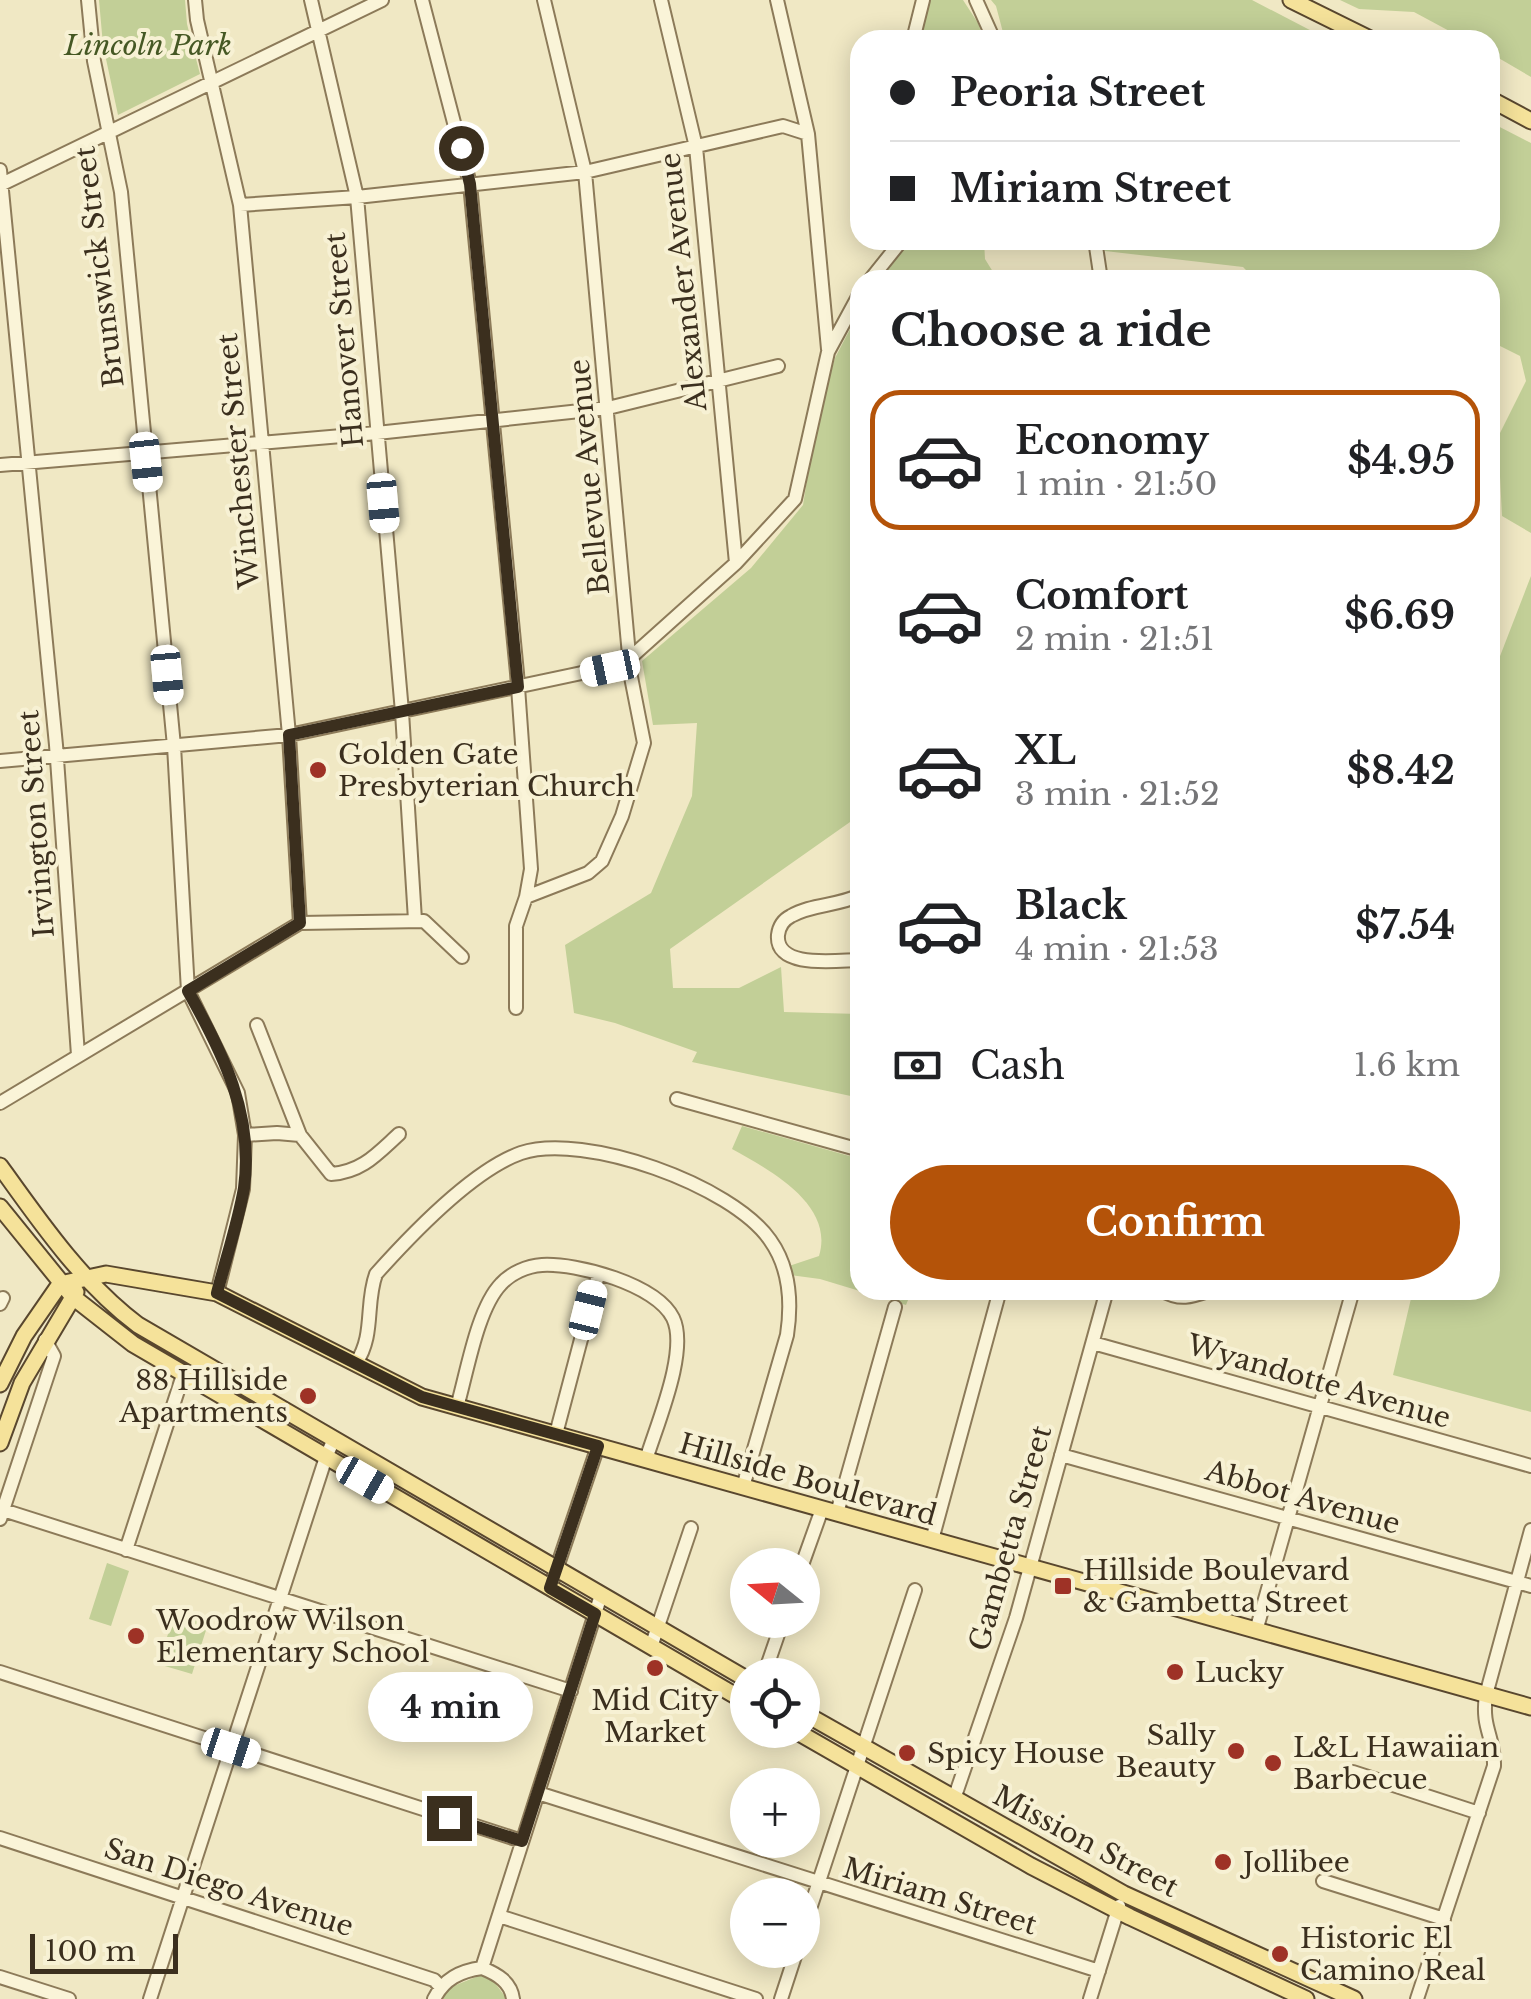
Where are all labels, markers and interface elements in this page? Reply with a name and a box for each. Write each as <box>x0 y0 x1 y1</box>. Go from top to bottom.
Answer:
park label: Lincoln Park <box>63 28 232 63</box>
text: Peoria Street <box>950 69 1205 116</box>
route start <box>439 126 484 171</box>
street label: Brunswick Street <box>67 144 132 390</box>
street label: Alexander Avenue <box>653 151 715 414</box>
text: Miriam Street <box>950 165 1231 212</box>
street label: Hanover Street <box>318 231 371 449</box>
text: Choose a ride <box>890 302 1212 358</box>
street label: Winchester Street <box>210 331 267 591</box>
street label: Bellevue Avenue <box>562 357 617 596</box>
icon: car <box>895 415 985 505</box>
text: Economy <box>1015 417 1209 464</box>
car <box>128 431 164 493</box>
text: $4.95 <box>1347 437 1455 484</box>
text: 1 min · 21:50 <box>1015 464 1217 504</box>
car <box>365 472 401 534</box>
icon: car <box>895 570 985 660</box>
text: Comfort <box>1015 572 1188 619</box>
text: $6.69 <box>1344 592 1455 639</box>
text: 2 min · 21:51 <box>1015 619 1214 659</box>
car <box>149 644 185 706</box>
car <box>578 647 642 689</box>
street label: Irvington Street <box>11 709 62 939</box>
icon: car <box>895 725 985 815</box>
text: XL <box>1015 727 1076 774</box>
place label: Golden Gate Presbyterian Church <box>338 737 635 804</box>
text: $8.42 <box>1347 747 1455 794</box>
marker: Golden Gate Presbyterian Church <box>307 759 329 781</box>
text: 3 min · 21:52 <box>1015 774 1220 814</box>
icon: car <box>895 880 985 970</box>
text: Black <box>1015 882 1127 929</box>
text: $7.54 <box>1355 902 1455 949</box>
text: 4 min · 21:53 <box>1015 929 1219 969</box>
icon: cash <box>890 1038 945 1093</box>
text: Cash <box>970 1042 1065 1089</box>
text: 1.6 km <box>1354 1045 1460 1085</box>
button: Confirm <box>890 1165 1460 1280</box>
car <box>566 1277 610 1343</box>
street label: Wyandotte Avenue <box>1182 1327 1455 1436</box>
place label: 88 Hillside Apartments <box>118 1363 288 1430</box>
marker: 88 Hillside Apartments <box>297 1385 319 1407</box>
street label: Gambetta Street <box>962 1421 1060 1655</box>
street label: Hillside Boulevard <box>675 1426 941 1533</box>
car <box>332 1452 398 1508</box>
street label: Abbot Avenue <box>1201 1453 1404 1542</box>
north arrow <box>730 1548 820 1638</box>
map controls <box>730 1548 820 1968</box>
place label: Hillside Boulevard & Gambetta Street <box>1083 1553 1350 1620</box>
marker: Hillside Boulevard & Gambetta Street <box>1052 1575 1074 1597</box>
place label: Woodrow Wilson Elementary School <box>155 1603 429 1670</box>
marker: Woodrow Wilson Elementary School <box>125 1625 147 1647</box>
place label: Lucky <box>1195 1655 1284 1690</box>
marker: Mid City Market <box>644 1657 666 1679</box>
button: locate <box>730 1658 820 1748</box>
marker: Lucky <box>1164 1661 1186 1683</box>
callout: 4 min <box>366 1673 532 1743</box>
place label: Mid City Market <box>591 1683 719 1750</box>
text: 4 min <box>401 1687 500 1727</box>
place label: Sally Beauty <box>1116 1718 1216 1785</box>
car <box>198 1724 264 1772</box>
place label: L&L Hawaiian Barbecue <box>1293 1730 1499 1797</box>
place label: Spicy House <box>927 1736 1105 1771</box>
marker: Sally Beauty <box>1225 1740 1247 1762</box>
marker: Spicy House <box>896 1742 918 1764</box>
marker: L&L Hawaiian Barbecue <box>1262 1752 1284 1774</box>
button: + <box>730 1768 820 1858</box>
street label: Mission Street <box>987 1778 1185 1905</box>
route end <box>427 1796 472 1841</box>
street label: San Diego Avenue <box>100 1831 358 1944</box>
place label: Jollibee <box>1239 1845 1350 1880</box>
street label: Miriam Street <box>839 1850 1041 1943</box>
marker: Jollibee <box>1212 1851 1234 1873</box>
button: − <box>730 1878 820 1968</box>
place label: Historic El Camino Real <box>1300 1921 1486 1988</box>
scale bar <box>30 1929 178 1974</box>
text: 100 m <box>45 1934 136 1969</box>
marker: Historic El Camino Real <box>1269 1943 1291 1965</box>

